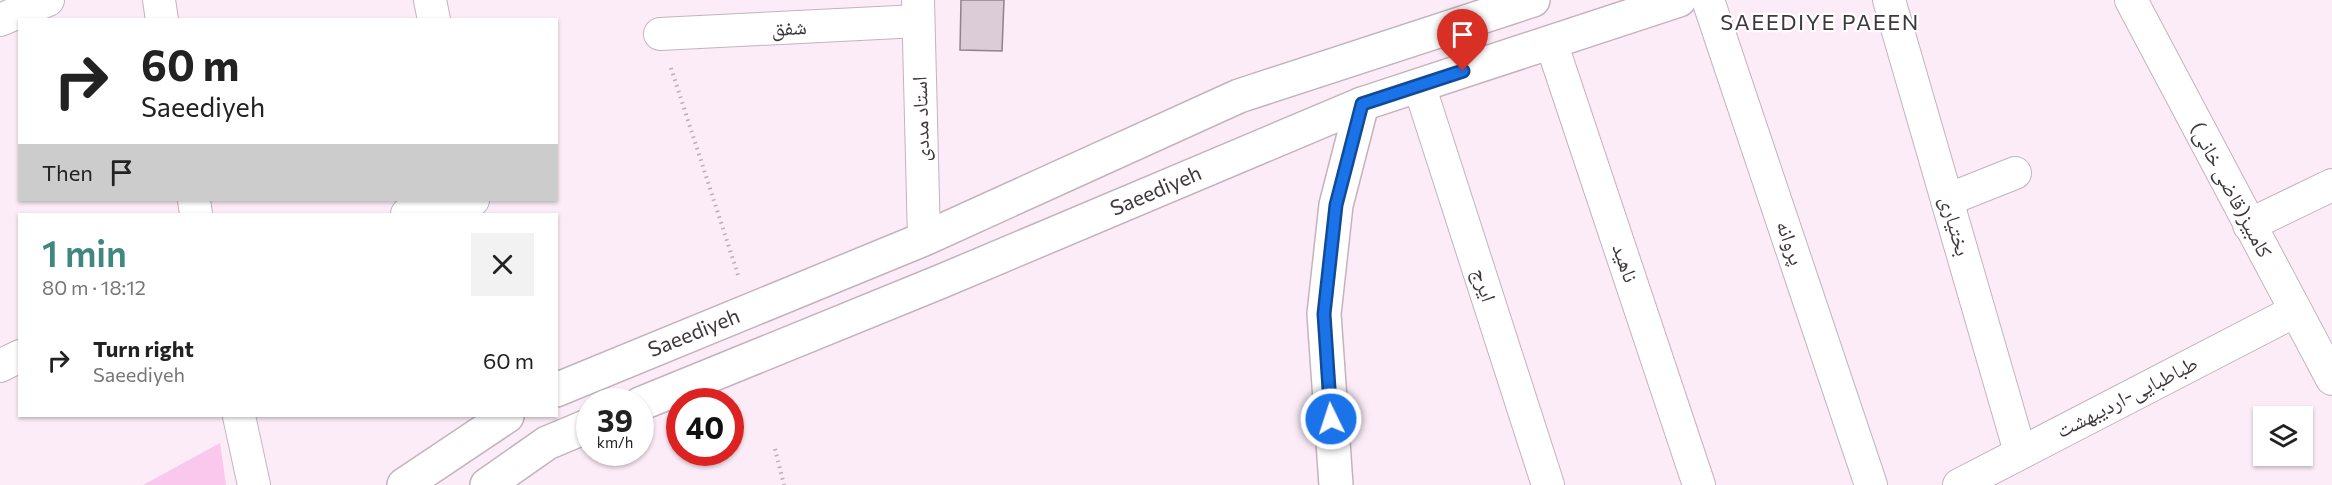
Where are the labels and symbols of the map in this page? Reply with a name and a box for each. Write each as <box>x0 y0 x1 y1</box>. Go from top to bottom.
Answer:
district label: SAEEDIYE PAEEN <box>1720 8 1920 35</box>
pin <box>1437 9 1488 71</box>
street label: شفق <box>771 13 807 42</box>
street label: استاد مددی <box>906 76 934 162</box>
street label: کامبیز(قاضی خانی) <box>2184 117 2279 263</box>
street label: Saeediyeh <box>1106 159 1205 220</box>
street label: بختیاری <box>1935 193 1977 259</box>
street label: پروانه <box>1771 217 1811 269</box>
street label: ناهید <box>1608 240 1645 285</box>
street label: ایرج <box>1466 264 1503 305</box>
street label: Saeediyeh <box>644 302 743 361</box>
street label: طباطبایی-اردیبهشت <box>2051 349 2202 444</box>
position arrow <box>1299 387 1363 451</box>
speed limit sign: 40 <box>666 388 744 466</box>

